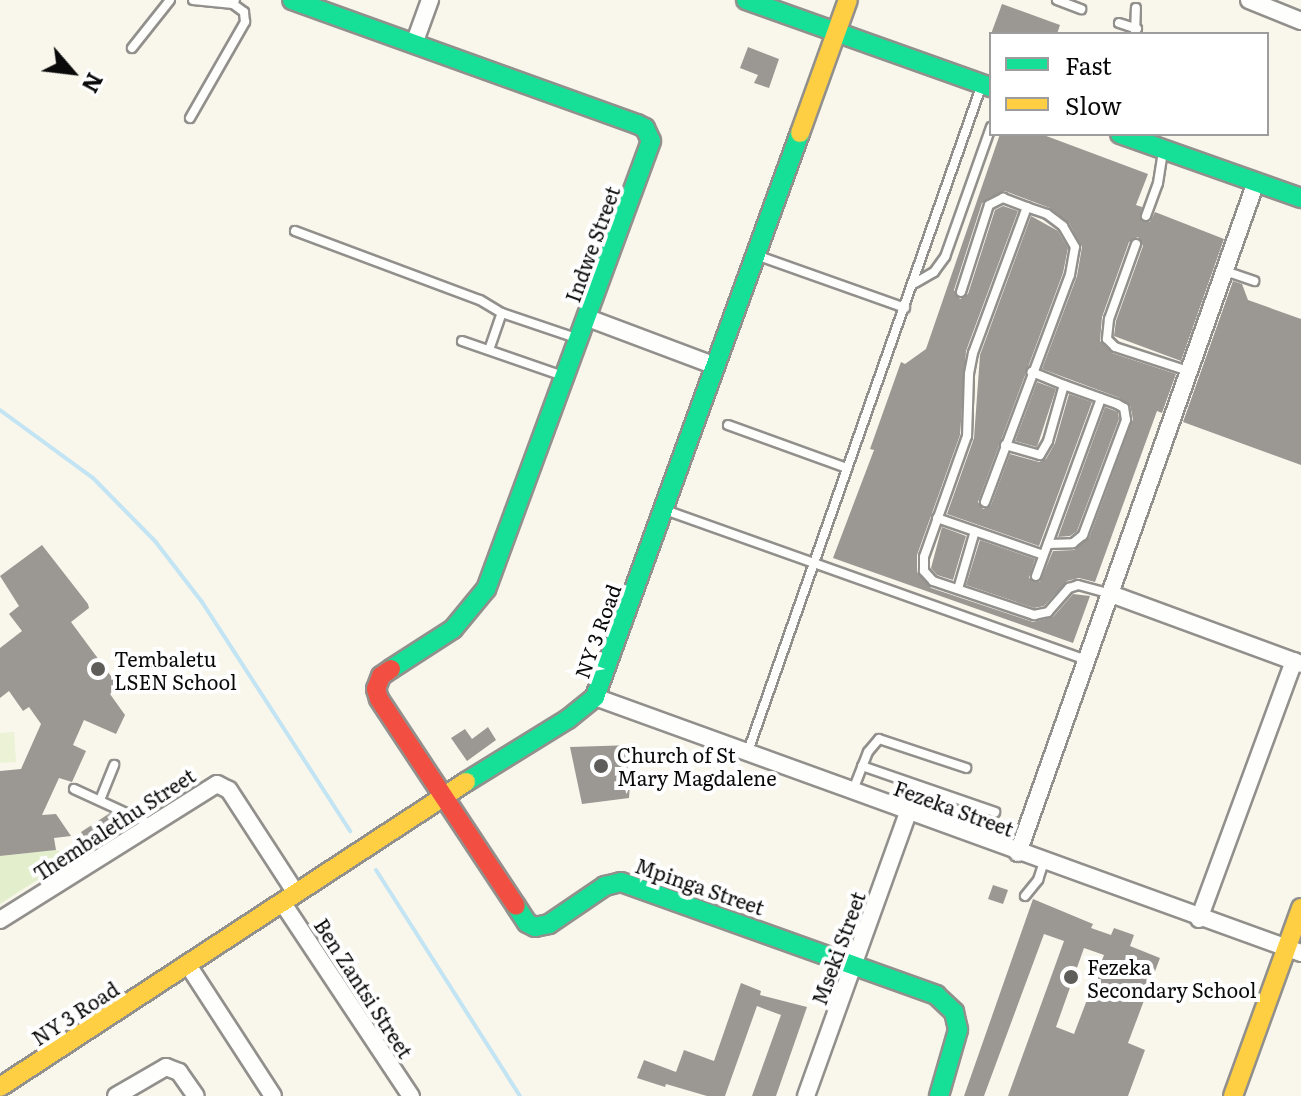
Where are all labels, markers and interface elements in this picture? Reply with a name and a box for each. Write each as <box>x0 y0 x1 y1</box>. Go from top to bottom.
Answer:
north arrow <box>32 32 112 112</box>
legend <box>989 32 1269 136</box>
text: Fast <box>1065 47 1112 82</box>
text: N <box>75 68 113 99</box>
text: Slow <box>1065 87 1122 122</box>
street label: Indwe Street <box>560 183 624 305</box>
street label: NY 3 Road <box>569 581 625 681</box>
place label: Tembaletu LSEN School <box>114 646 237 693</box>
marker: Tembaletu LSEN School <box>89 660 107 678</box>
place label: Church of St Mary Magdalene <box>617 742 777 789</box>
marker: Church of St Mary Magdalene <box>592 757 610 775</box>
street label: Thembalethu Street <box>29 763 199 885</box>
street label: Fezeka Street <box>891 775 1017 841</box>
street label: Mpinga Street <box>632 853 768 919</box>
street label: Mseki Street <box>806 888 870 1008</box>
street label: Ben Zantsi Street <box>310 914 418 1062</box>
place label: Fezeka Secondary School <box>1087 954 1256 1001</box>
marker: Fezeka Secondary School <box>1062 968 1080 986</box>
street label: NY 3 Road <box>27 976 123 1050</box>

